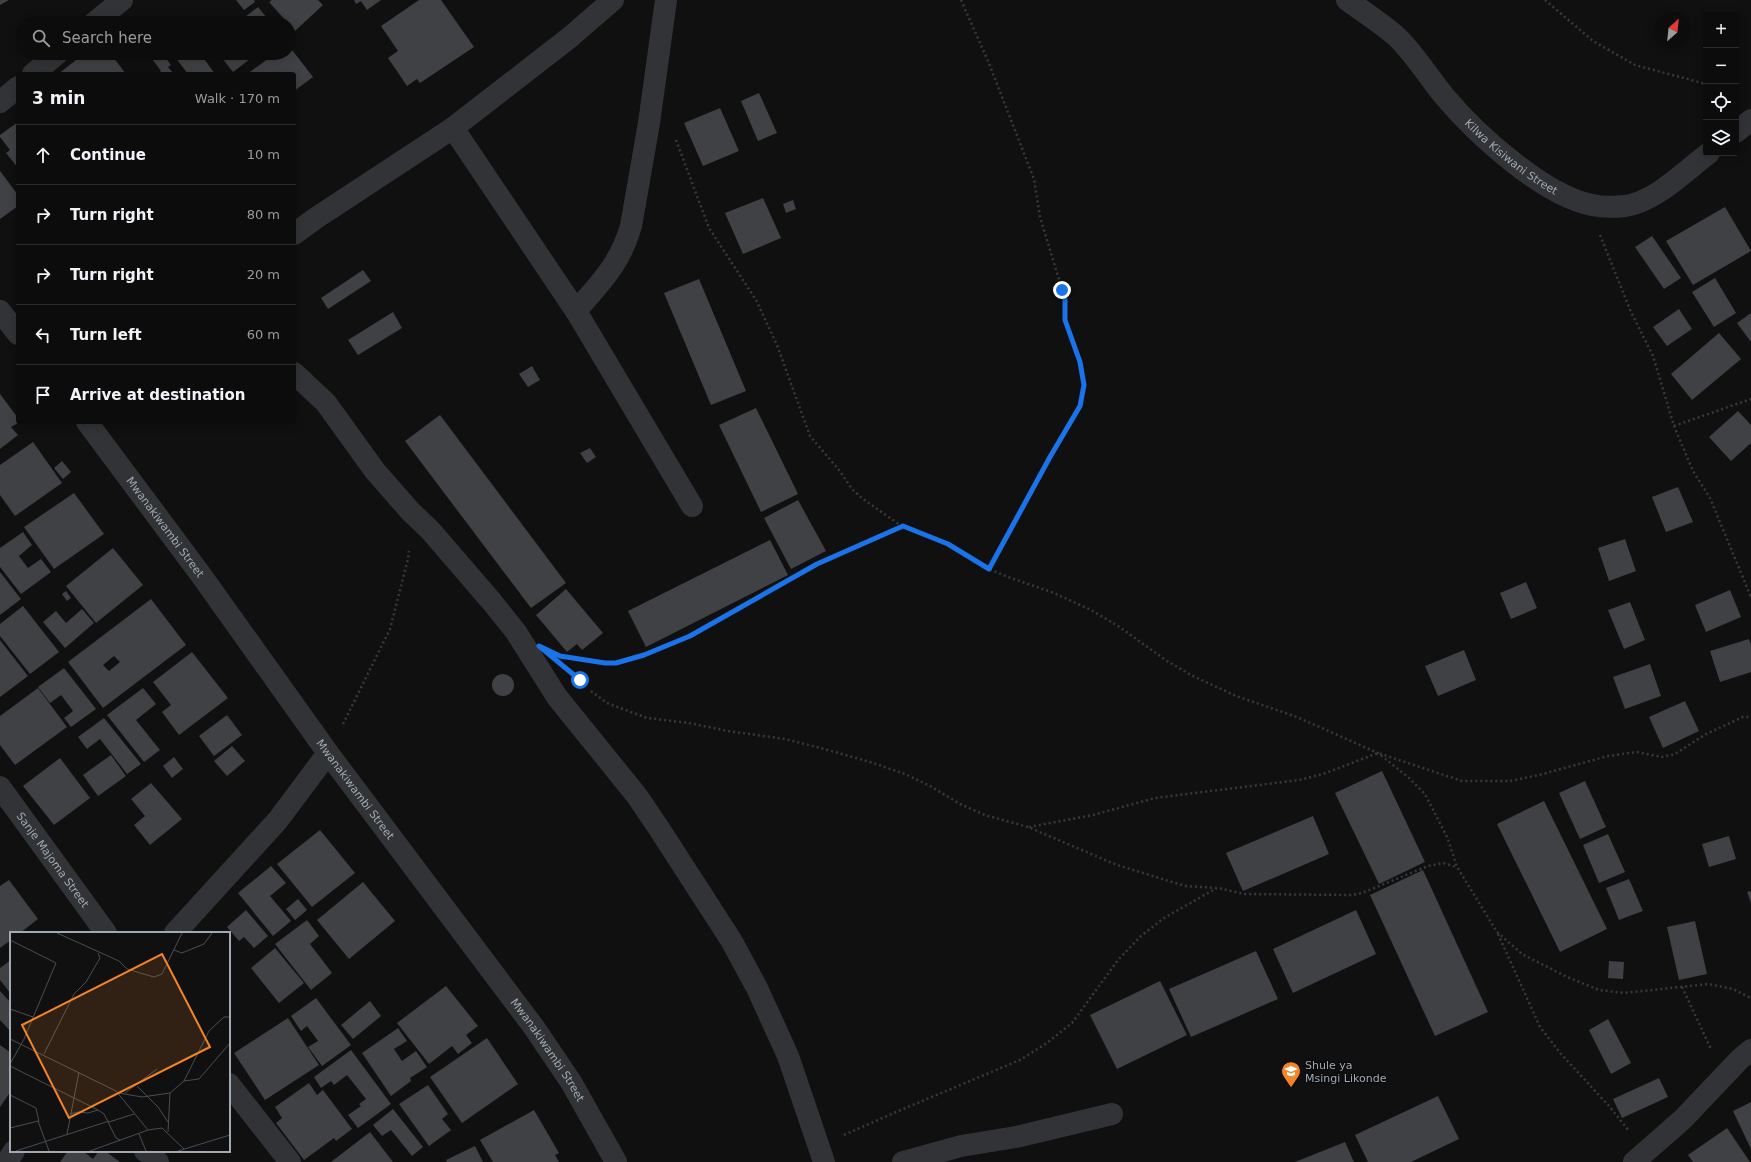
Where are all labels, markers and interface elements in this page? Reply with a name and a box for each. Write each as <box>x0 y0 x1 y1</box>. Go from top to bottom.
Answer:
north arrow <box>1655 12 1691 48</box>
map controls <box>1703 12 1739 156</box>
button: + <box>1703 12 1739 48</box>
search box <box>16 16 296 60</box>
icon: search <box>30 27 52 49</box>
text: Search here <box>62 29 152 47</box>
button: − <box>1703 48 1739 84</box>
button: locate <box>1703 84 1739 120</box>
text: 3 min <box>32 88 85 108</box>
text: Walk · 170 m <box>195 91 280 106</box>
street label: Kilwa Kisiwani Street <box>1462 116 1561 198</box>
button: layers <box>1703 120 1739 156</box>
icon: ahead <box>32 144 54 166</box>
text: Continue <box>70 146 146 164</box>
text: 10 m <box>247 147 280 162</box>
icon: right <box>32 204 54 226</box>
text: Turn right <box>70 206 154 224</box>
text: 80 m <box>247 207 280 222</box>
icon: right <box>32 264 54 286</box>
text: Turn right <box>70 266 154 284</box>
text: 20 m <box>247 267 280 282</box>
route end <box>1053 281 1071 299</box>
icon: left <box>32 324 54 346</box>
text: Turn left <box>70 326 142 344</box>
text: 60 m <box>247 327 280 342</box>
icon: arrive <box>32 384 54 406</box>
text: Arrive at destination <box>70 386 245 404</box>
street label: Mwanakiwambi Street <box>124 474 207 580</box>
route start <box>571 671 589 689</box>
street label: Mwanakiwambi Street <box>314 737 398 843</box>
street label: Sanje Majoma Street <box>14 810 92 911</box>
inset map <box>10 932 230 1152</box>
street label: Mwanakiwambi Street <box>508 996 587 1104</box>
place label: Shule ya Msingi Likonde <box>1305 1059 1387 1085</box>
school or university icon: Shule ya Msingi Likonde <box>1280 1060 1302 1088</box>

